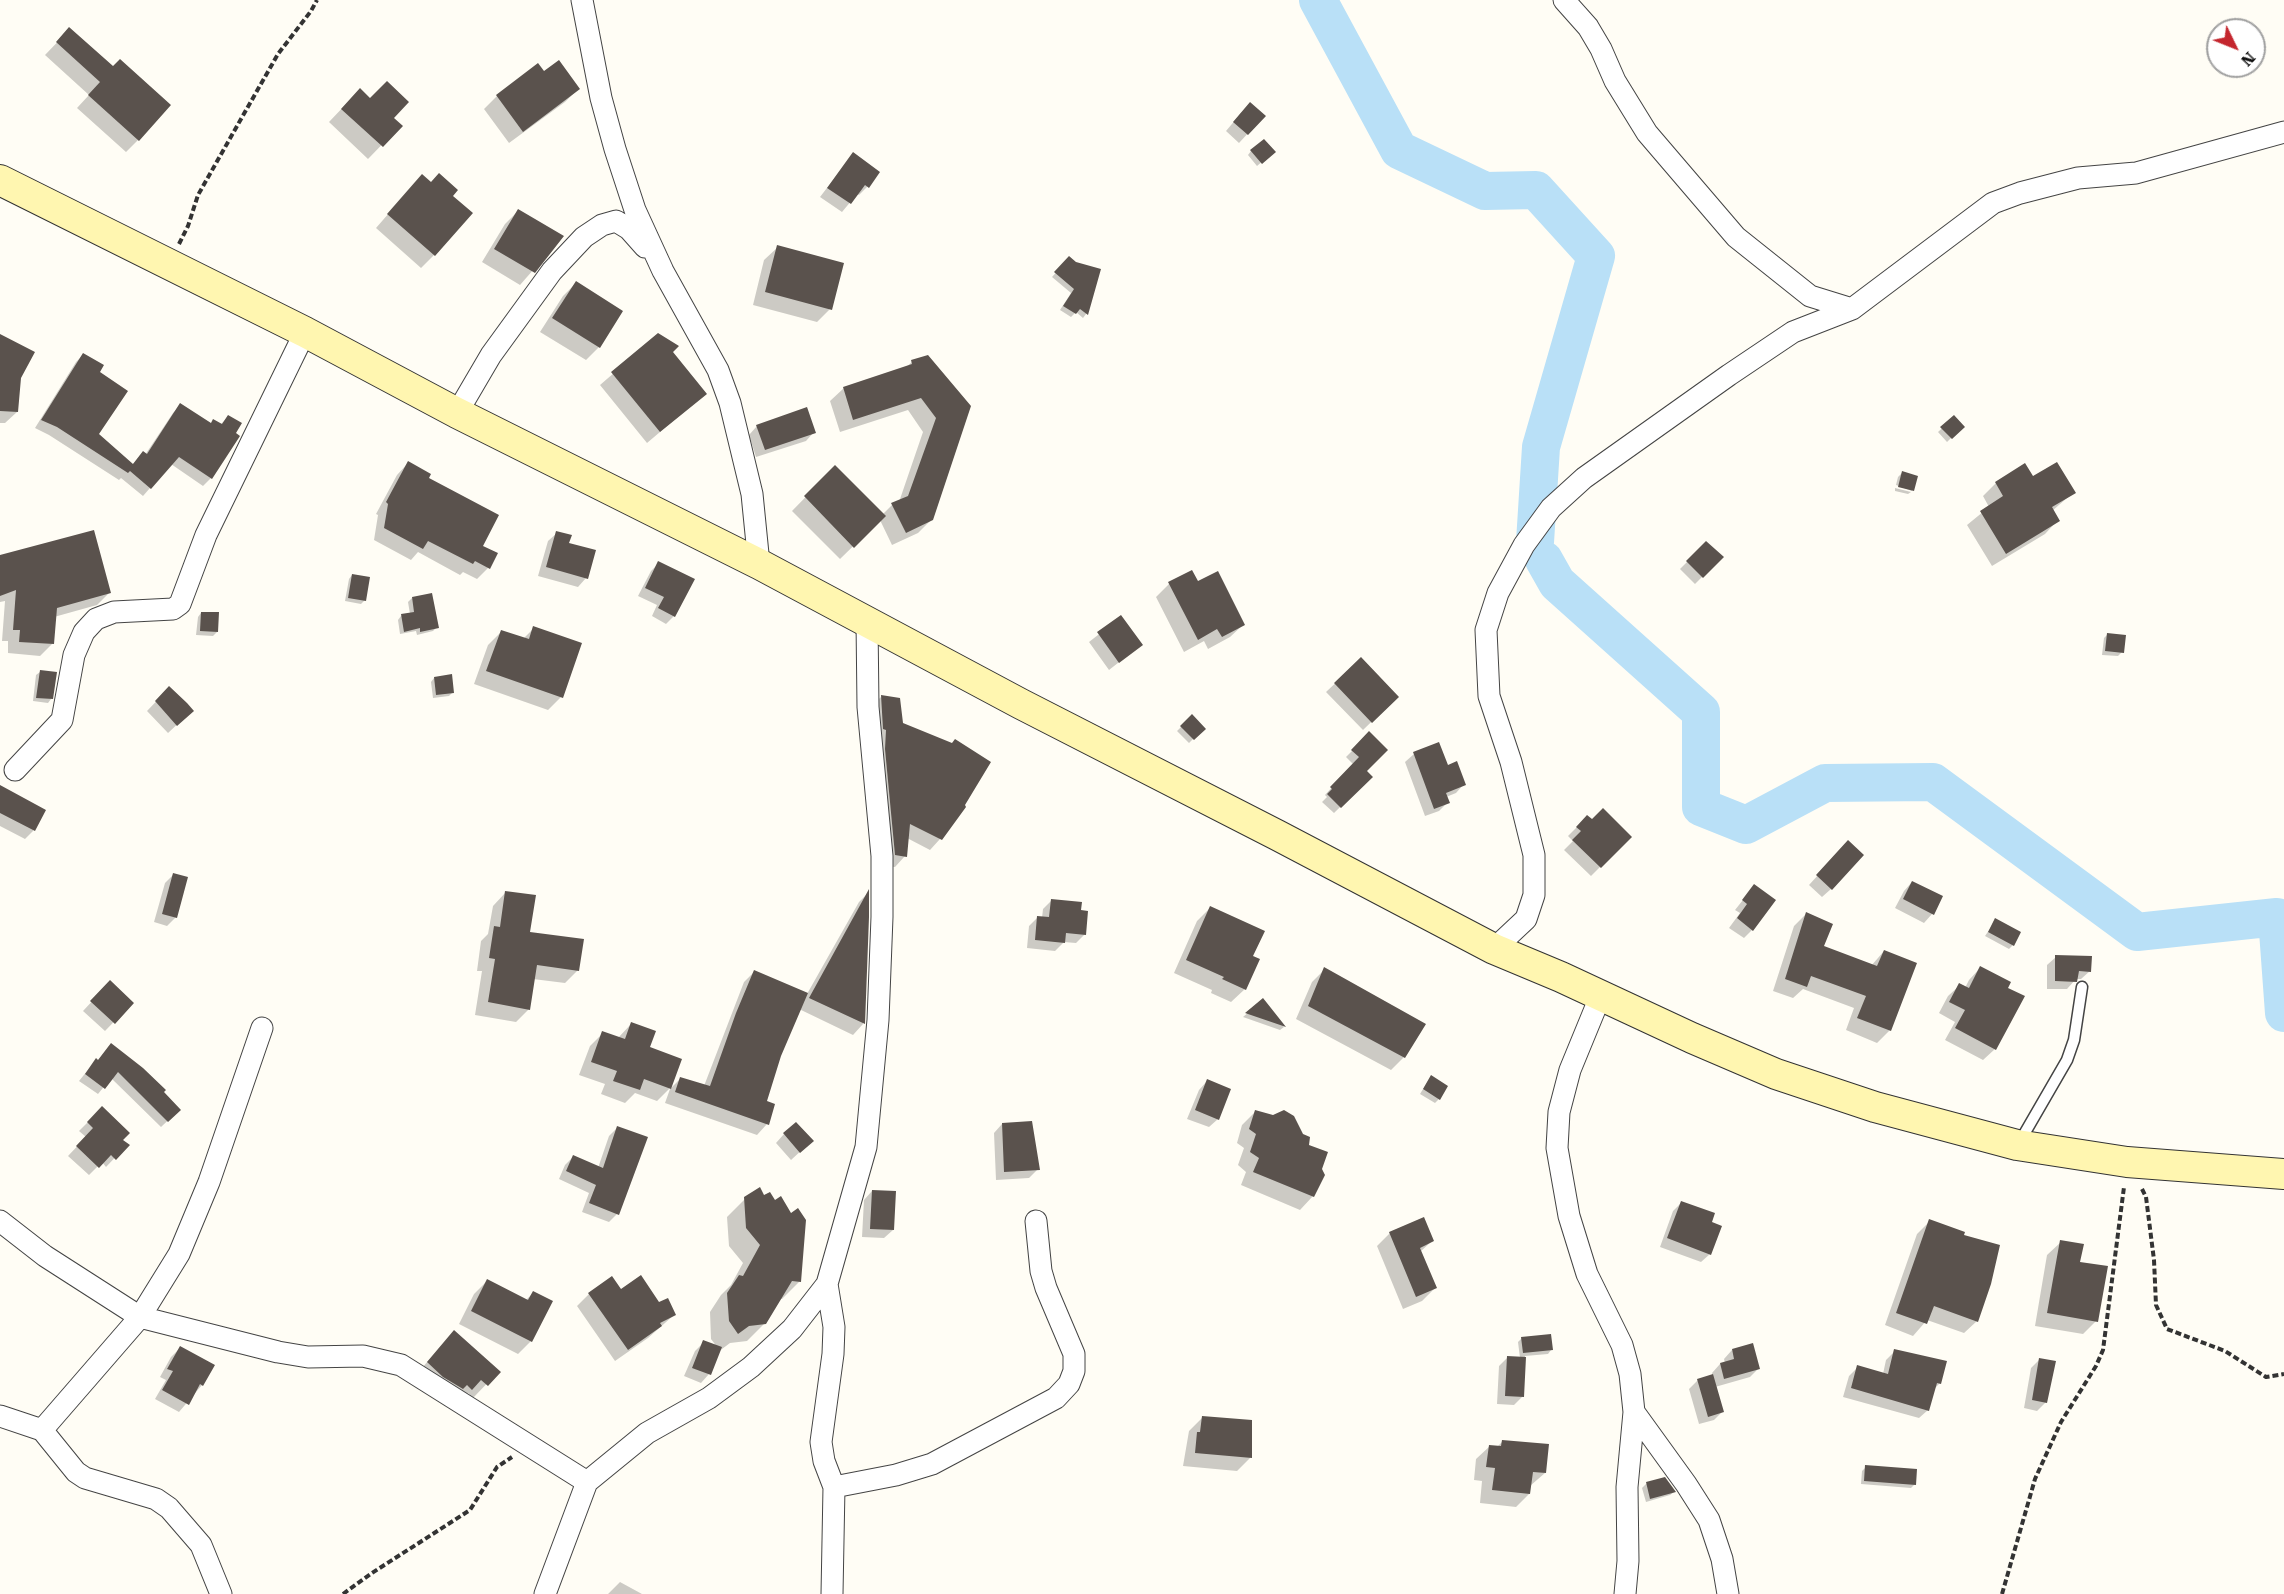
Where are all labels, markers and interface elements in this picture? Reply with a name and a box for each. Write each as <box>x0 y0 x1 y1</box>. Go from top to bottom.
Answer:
north arrow <box>2206 18 2266 78</box>
text: N <box>2237 48 2259 70</box>

